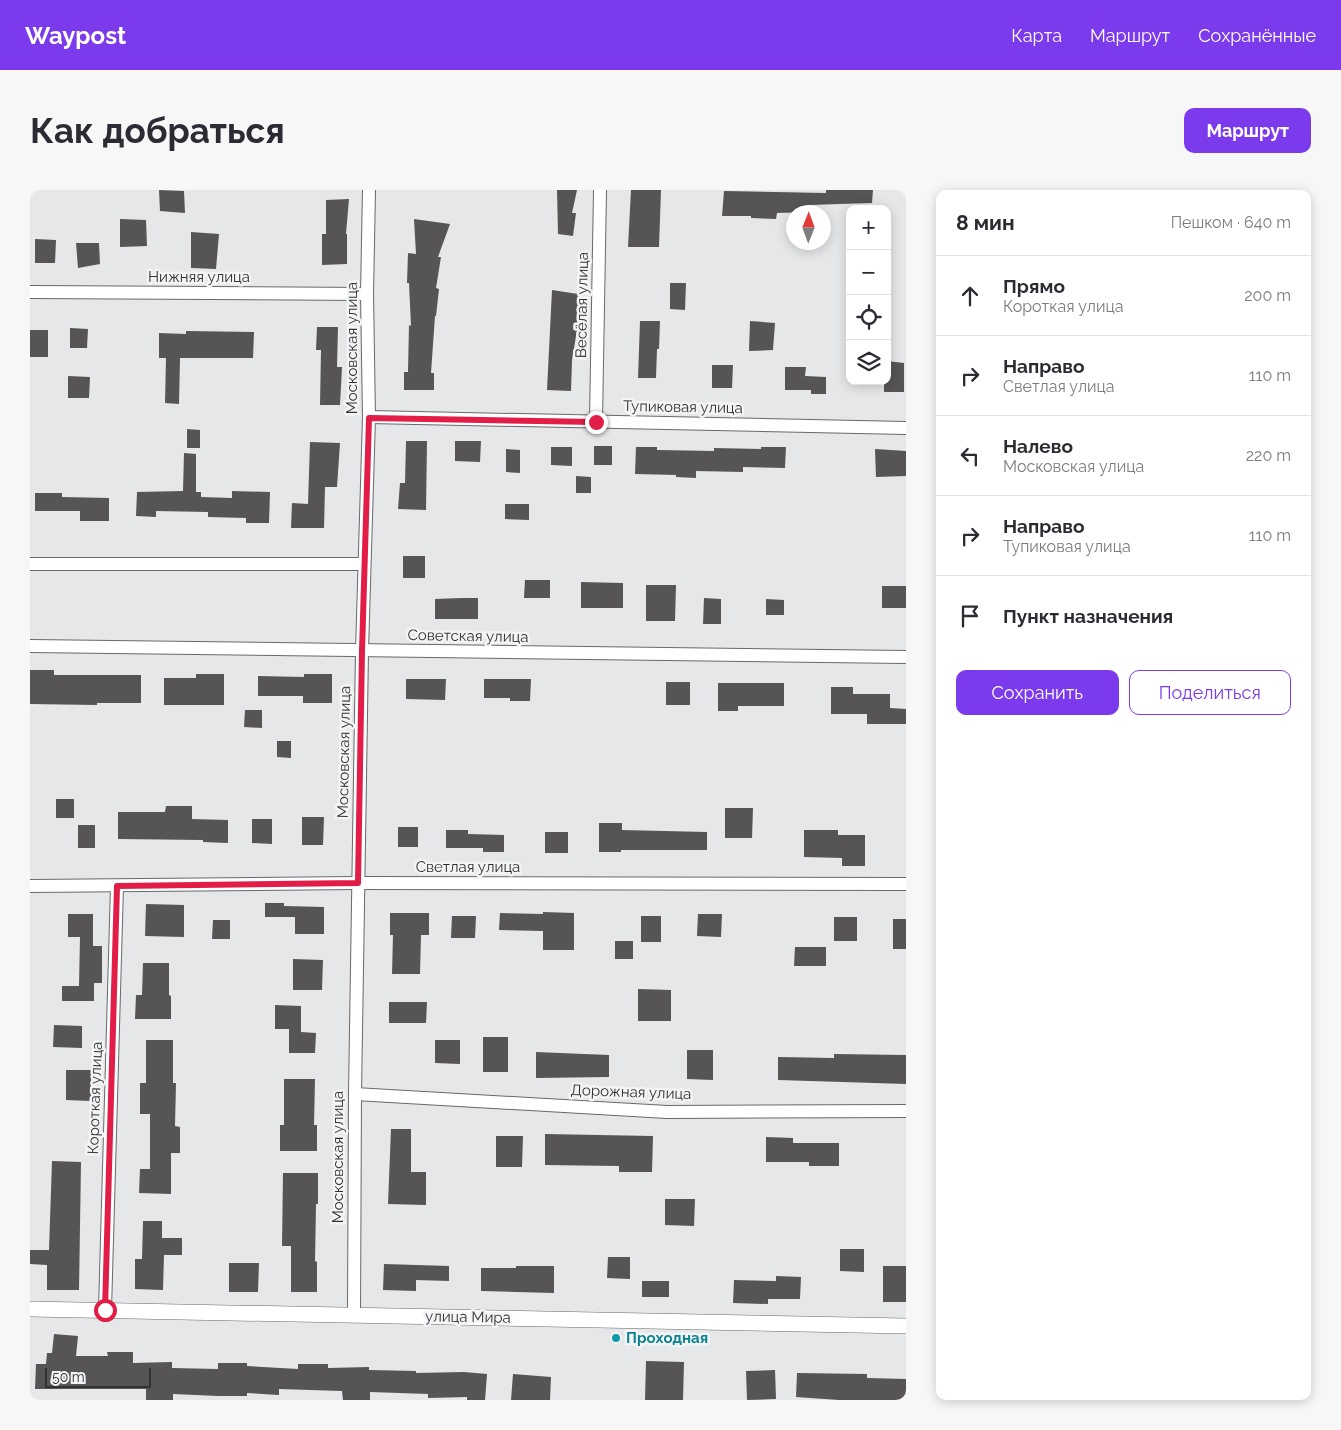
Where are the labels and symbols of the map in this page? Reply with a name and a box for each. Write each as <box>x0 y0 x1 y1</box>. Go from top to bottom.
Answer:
north arrow <box>786 205 831 250</box>
street label: Весёлая улица <box>572 252 592 358</box>
street label: Нижняя улица <box>148 268 250 286</box>
street label: Московская улица <box>343 282 361 414</box>
street label: Тупиковая улица <box>623 397 743 417</box>
route end <box>585 411 608 434</box>
street label: Советская улица <box>407 626 529 646</box>
street label: Московская улица <box>334 686 354 818</box>
street label: Светлая улица <box>416 858 520 876</box>
street label: Короткая улица <box>84 1041 106 1155</box>
street label: Дорожная улица <box>570 1081 692 1103</box>
street label: Московская улица <box>329 1091 347 1223</box>
route start <box>94 1299 117 1322</box>
street label: улица Мира <box>425 1307 511 1327</box>
place label: Проходная <box>626 1329 708 1347</box>
marker: Проходная <box>610 1332 622 1344</box>
scale bar <box>45 1365 151 1388</box>

